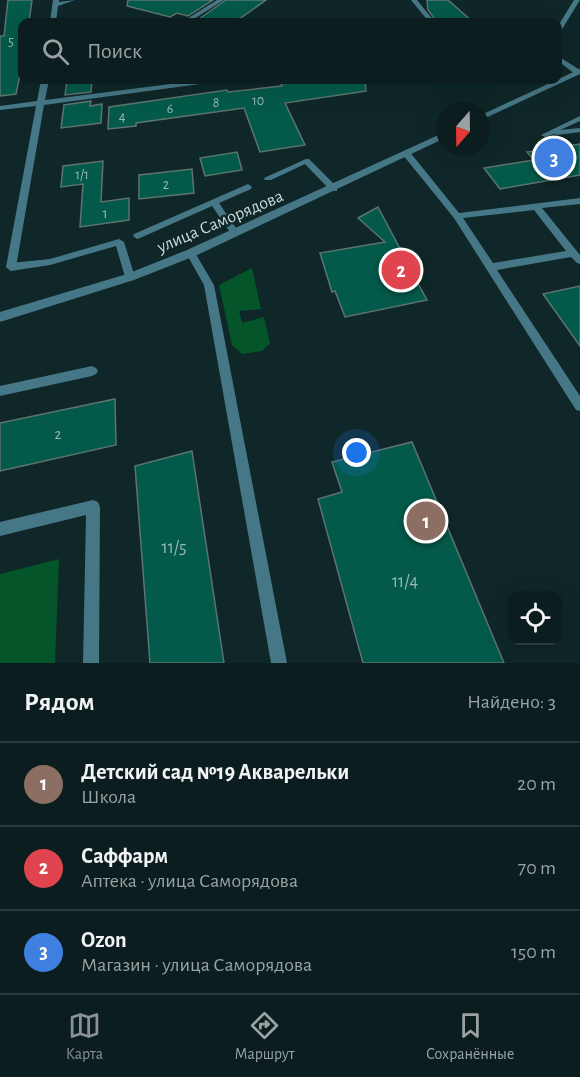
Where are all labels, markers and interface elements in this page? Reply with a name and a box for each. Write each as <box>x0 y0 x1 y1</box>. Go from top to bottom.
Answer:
search box <box>18 18 562 84</box>
house number: 5 <box>8 35 14 49</box>
icon: search <box>39 35 72 68</box>
text: Поиск <box>87 40 142 62</box>
house number: 10 <box>252 94 264 108</box>
house number: 8 <box>213 96 219 110</box>
house number: 6 <box>167 102 173 116</box>
north arrow <box>436 102 490 156</box>
house number: 4 <box>119 110 126 124</box>
pin: 3 <box>534 136 574 180</box>
house number: 1/1 <box>75 168 89 182</box>
house number: 2 <box>163 178 169 192</box>
street label: улица Саморядова <box>154 187 286 257</box>
house number: 1 <box>102 206 108 221</box>
pin: 2 <box>382 248 420 292</box>
house number: 2 <box>55 427 62 442</box>
your location <box>342 438 371 467</box>
pin: 1 <box>406 498 446 544</box>
house number: 11/5 <box>161 539 187 557</box>
house number: 11/4 <box>392 573 418 591</box>
map controls <box>508 591 562 645</box>
button: locate <box>508 591 562 645</box>
text: Рядом <box>24 689 95 715</box>
text: Найдено: 3 <box>467 692 556 712</box>
text: Детский сад №19 Акварельки <box>81 761 349 783</box>
text: 1 <box>40 774 47 794</box>
text: 20 m <box>517 774 556 794</box>
text: Школа <box>81 787 136 807</box>
text: Саффарм <box>81 845 168 867</box>
text: 2 <box>39 858 48 878</box>
text: 70 m <box>518 858 556 878</box>
text: Аптека · улица Саморядова <box>81 871 298 891</box>
text: Ozon <box>81 929 127 951</box>
text: 3 <box>39 942 48 962</box>
text: 150 m <box>511 942 556 962</box>
text: Магазин · улица Саморядова <box>81 955 312 975</box>
tab: Карта <box>66 1009 103 1064</box>
tab: Маршрут <box>235 1009 295 1064</box>
tab: Сохранённые <box>426 1009 514 1064</box>

